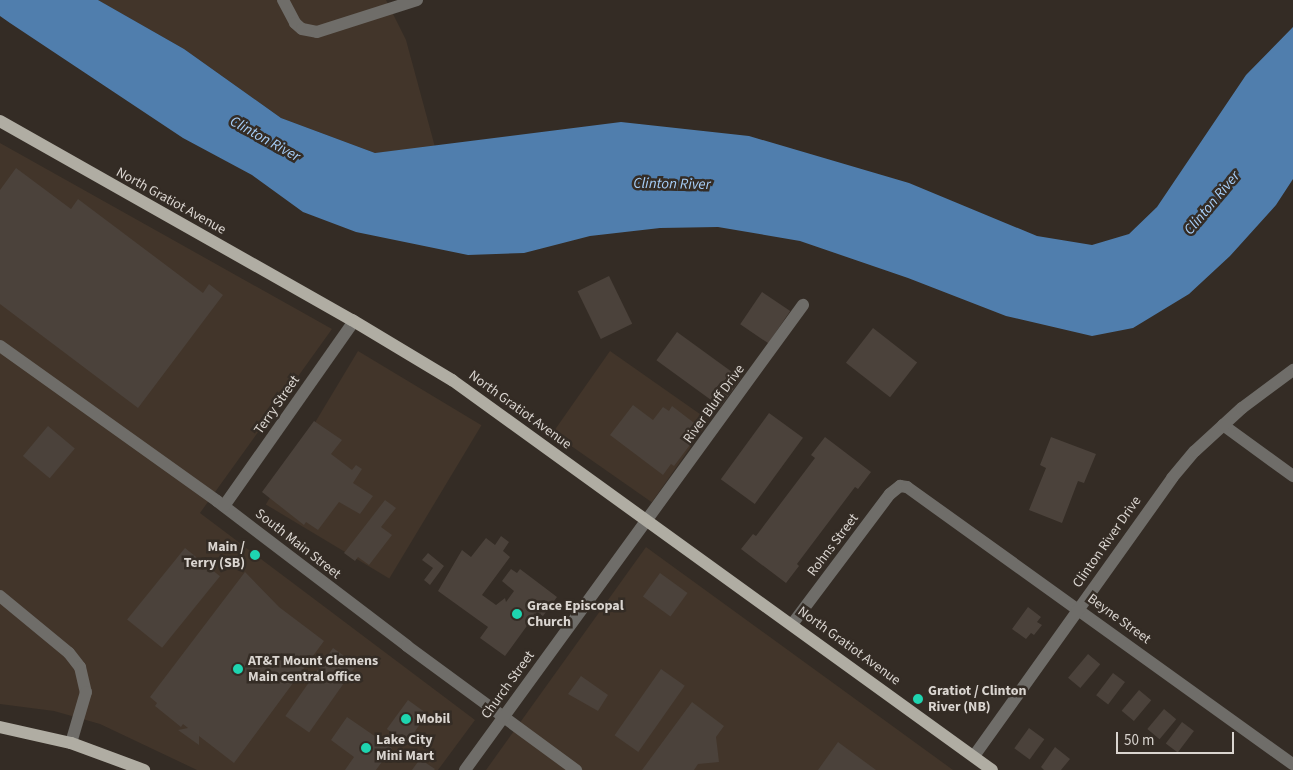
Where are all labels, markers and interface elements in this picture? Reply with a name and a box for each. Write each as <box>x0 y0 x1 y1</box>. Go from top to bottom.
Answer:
water label: Clinton River <box>227 112 303 166</box>
street label: North Gratiot Avenue <box>113 164 229 238</box>
water label: Clinton River <box>1180 168 1244 238</box>
water label: Clinton River <box>633 174 711 194</box>
street label: River Bluff Drive <box>680 361 748 447</box>
street label: North Gratiot Avenue <box>465 367 575 453</box>
street label: Terry Street <box>251 372 303 438</box>
street label: Clinton River Drive <box>1069 493 1145 591</box>
street label: South Main Street <box>252 505 344 583</box>
street label: Rohns Street <box>804 510 862 580</box>
place label: Main / Terry (SB) <box>184 539 245 572</box>
marker: Main / Terry (SB) <box>249 549 261 561</box>
street label: Beyne Street <box>1084 590 1154 648</box>
place label: Grace Episcopal Church <box>527 598 624 630</box>
street label: North Gratiot Avenue <box>794 603 904 689</box>
marker: Grace Episcopal Church <box>511 608 523 620</box>
street label: Church Street <box>478 648 538 722</box>
place label: AT&T Mount Clemens Main central office <box>248 653 378 686</box>
marker: AT&T Mount Clemens Main central office <box>232 663 244 675</box>
place label: Gratiot / Clinton River (NB) <box>928 683 1026 716</box>
marker: Gratiot / Clinton River (NB) <box>912 693 924 705</box>
place label: Mobil <box>416 711 450 727</box>
marker: Mobil <box>400 713 412 725</box>
scale bar <box>1118 722 1236 754</box>
text: 50 m <box>1124 730 1154 751</box>
place label: Lake City Mini Mart <box>376 732 434 764</box>
marker: Lake City Mini Mart <box>360 742 372 754</box>

